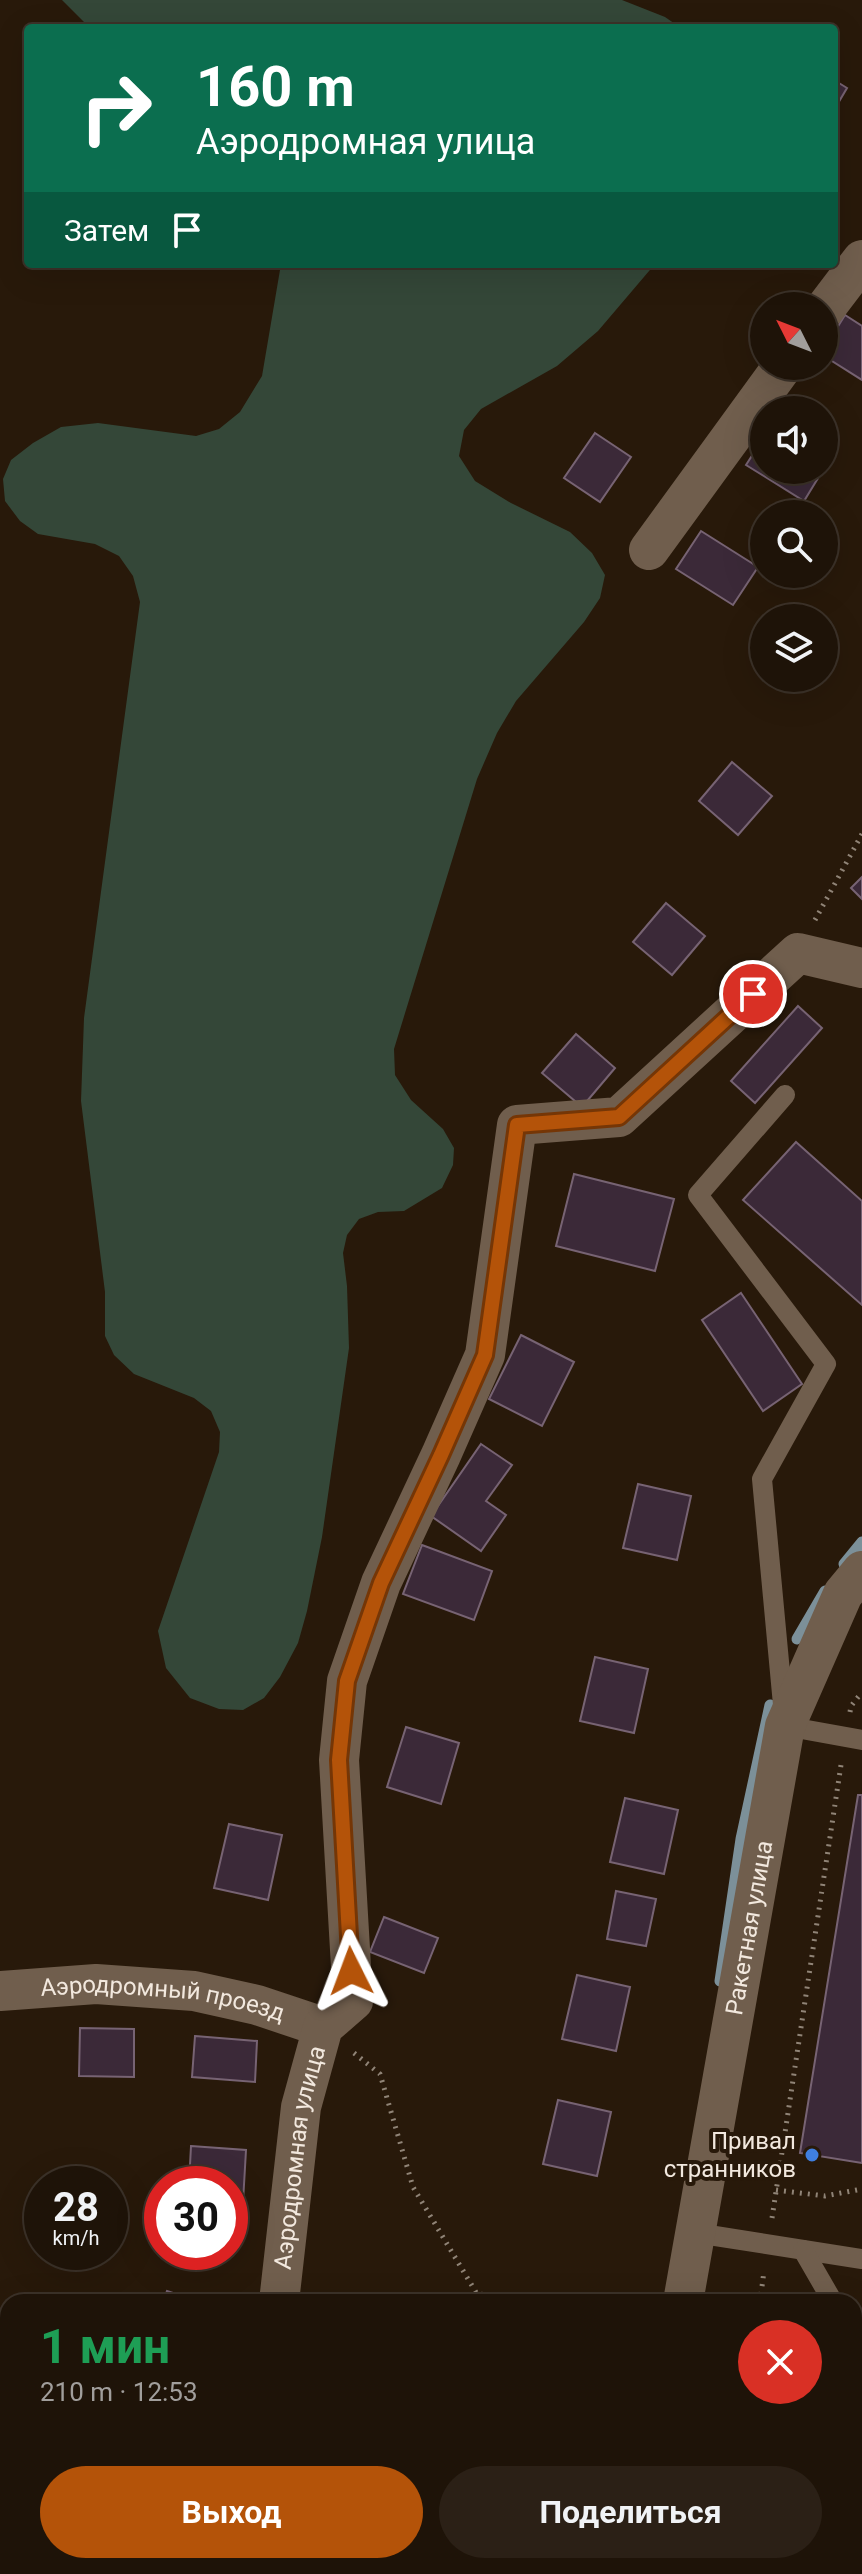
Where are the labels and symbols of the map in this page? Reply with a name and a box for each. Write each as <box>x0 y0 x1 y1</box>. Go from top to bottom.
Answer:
north arrow <box>750 292 838 380</box>
pin <box>719 960 787 1028</box>
street label: Ракетная улица <box>720 1838 778 2017</box>
position arrow <box>309 1929 393 2013</box>
street label: Аэродромный проезд <box>39 1970 288 2027</box>
street label: Аэродромная улица <box>269 2043 331 2271</box>
place label: Привал странников <box>664 2127 796 2183</box>
marker: Привал странников <box>803 2146 821 2164</box>
speed limit sign: 30 <box>144 2166 248 2270</box>

